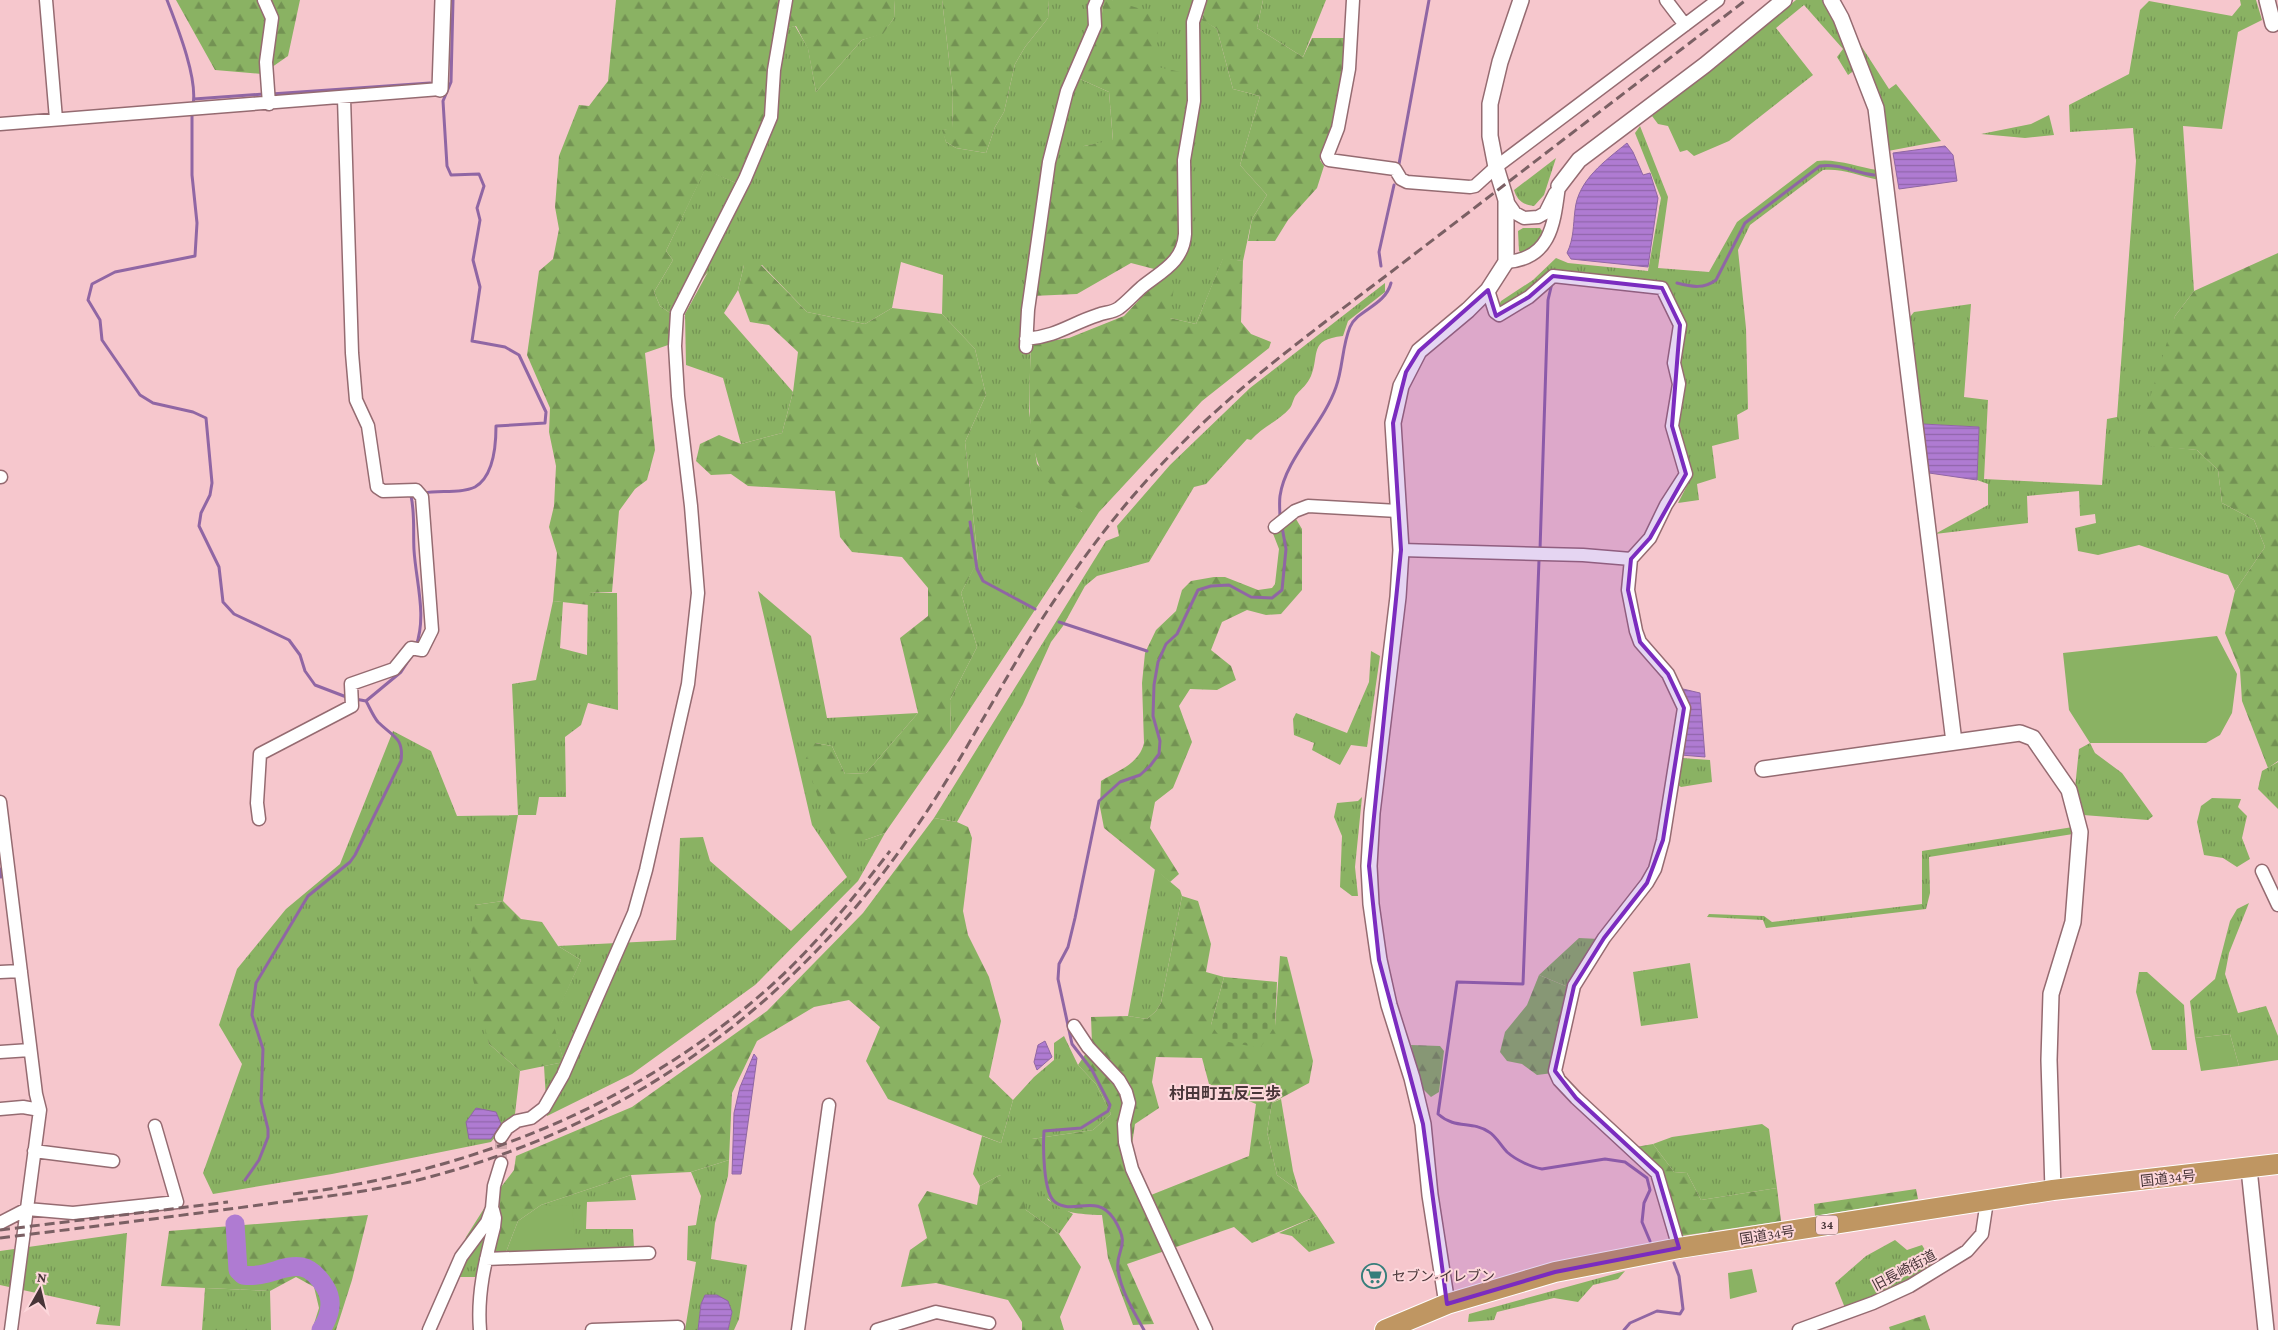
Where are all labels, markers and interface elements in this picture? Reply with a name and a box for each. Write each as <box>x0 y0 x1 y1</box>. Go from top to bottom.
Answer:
district label: 村田町五反三歩 <box>1169 1084 1281 1102</box>
street label: 国道34号 <box>2139 1167 2197 1189</box>
road number: 34 <box>1816 1216 1838 1234</box>
street label: 国道34号 <box>1738 1223 1796 1247</box>
street label: 旧長崎街道 <box>1869 1247 1939 1293</box>
supermarket icon: セブン-イレブン <box>1361 1263 1387 1289</box>
north arrow <box>15 1265 65 1315</box>
place label: セブン-イレブン <box>1392 1268 1495 1284</box>
text: N <box>36 1269 48 1286</box>

